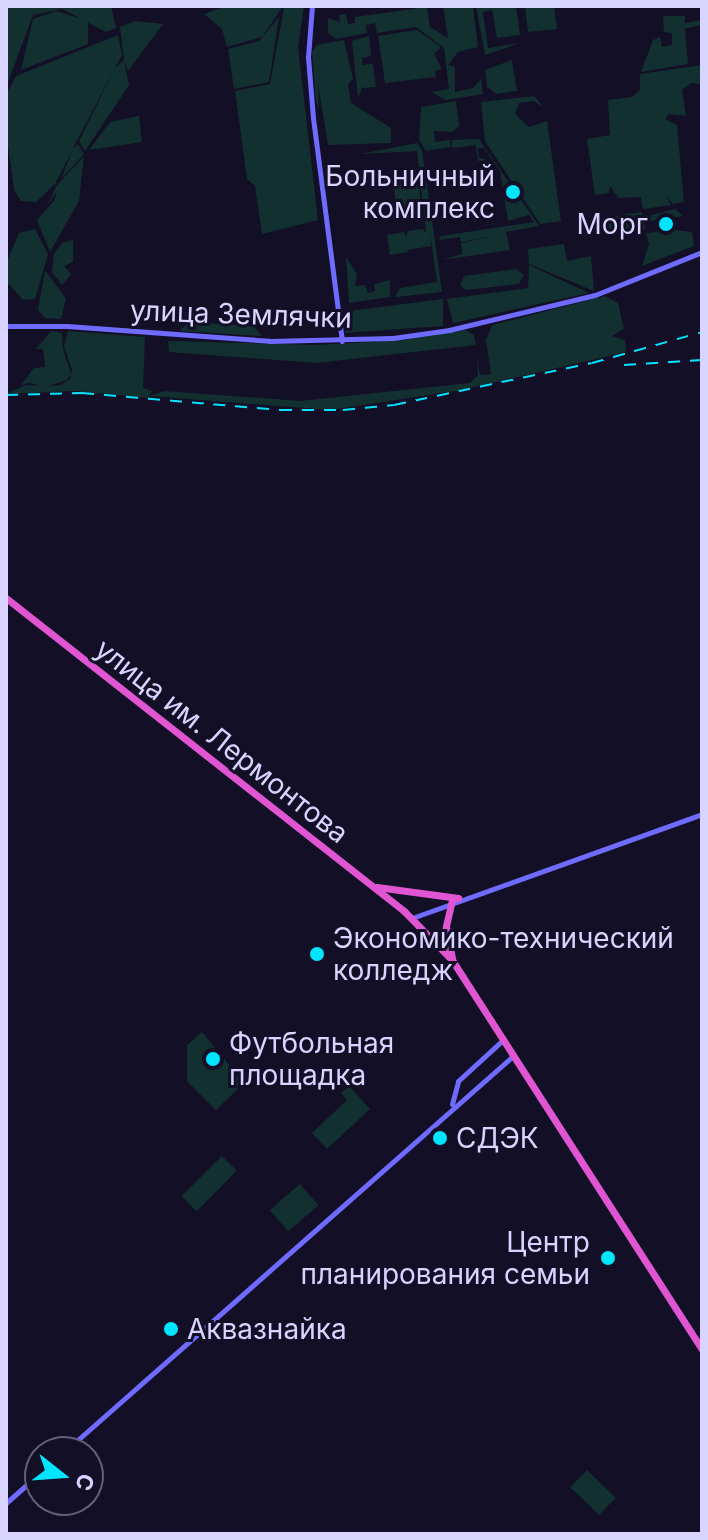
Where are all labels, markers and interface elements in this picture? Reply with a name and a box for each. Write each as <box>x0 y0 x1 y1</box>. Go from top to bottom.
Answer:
place label: Больничный комплекс <box>325 159 495 225</box>
marker: Больничный комплекс <box>502 181 524 203</box>
place label: Морг <box>577 207 648 241</box>
marker: Морг <box>655 213 677 235</box>
street label: улица Землячки <box>129 293 353 335</box>
street label: улица им. Лермонтова <box>89 632 355 850</box>
place label: Экономико-технический колледж <box>333 921 674 987</box>
marker: Экономико-технический колледж <box>308 945 326 963</box>
place label: Футбольная площадка <box>229 1026 394 1092</box>
marker: Футбольная площадка <box>204 1050 222 1068</box>
place label: СДЭК <box>456 1121 539 1155</box>
marker: СДЭК <box>431 1129 449 1147</box>
place label: Центр планирования семьи <box>301 1225 590 1291</box>
marker: Центр планирования семьи <box>597 1247 619 1269</box>
place label: Аквазнайка <box>187 1312 347 1346</box>
marker: Аквазнайка <box>162 1320 180 1338</box>
north arrow <box>24 1436 104 1516</box>
text: С <box>70 1471 100 1494</box>

